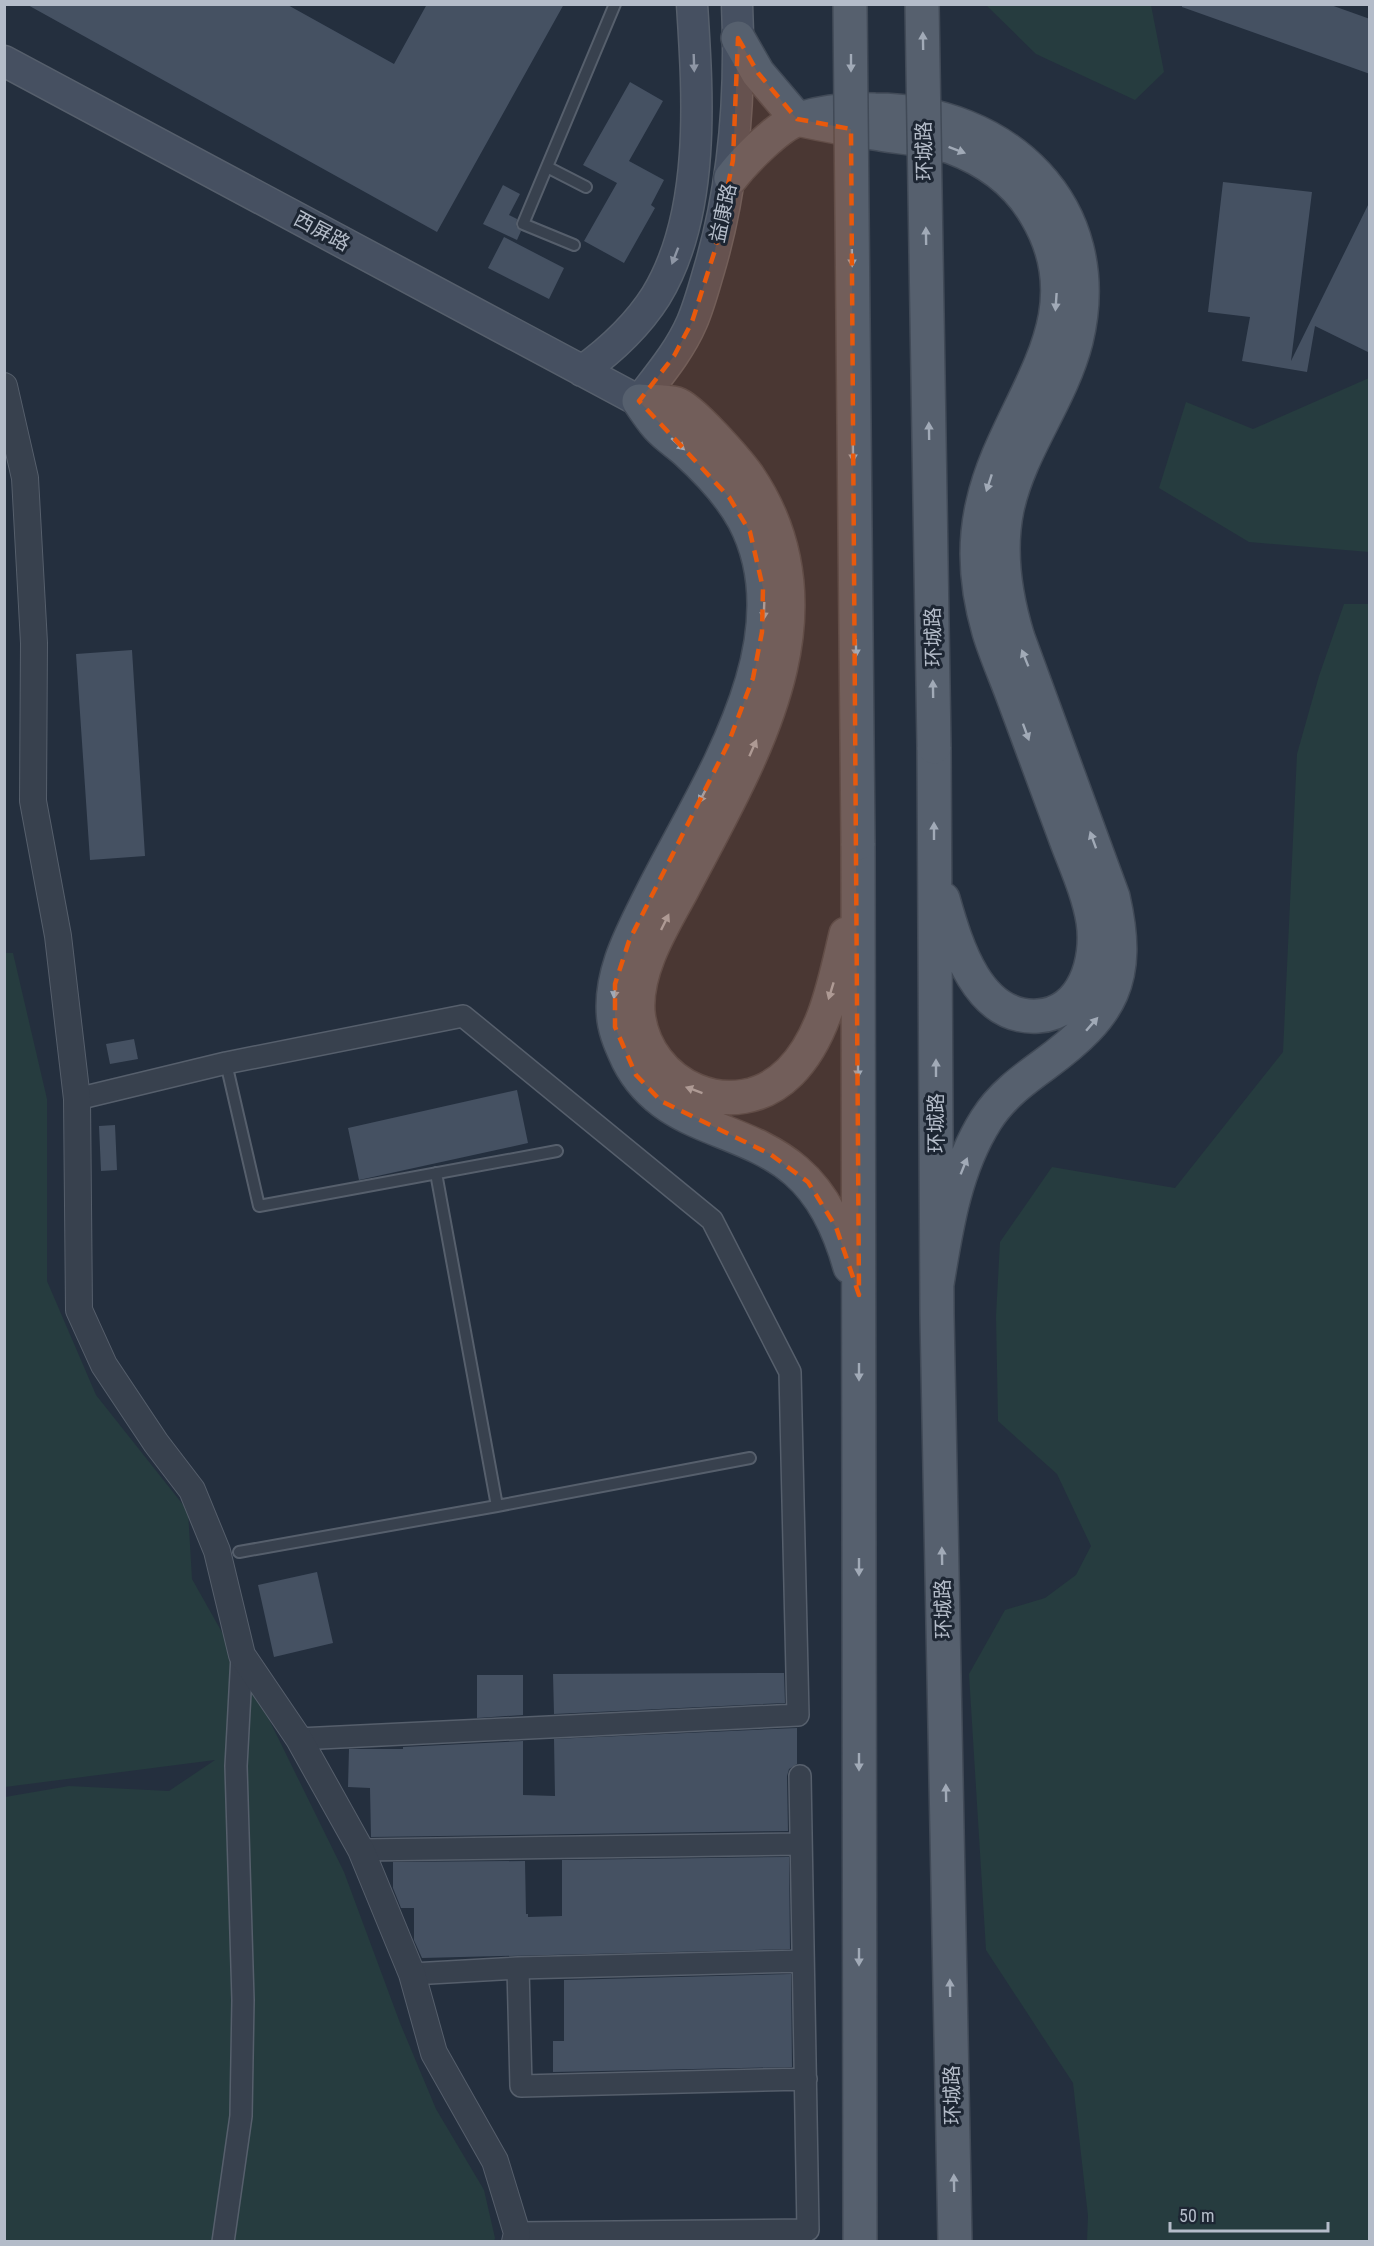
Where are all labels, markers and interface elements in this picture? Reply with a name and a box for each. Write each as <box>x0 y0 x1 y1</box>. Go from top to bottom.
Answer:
one-way arrow <box>918 31 927 50</box>
one-way arrow <box>690 53 699 72</box>
one-way arrow <box>846 53 855 72</box>
street label: 环城路 <box>911 121 937 181</box>
one-way arrow <box>948 146 966 155</box>
street label: 益康路 <box>705 181 741 245</box>
street label: 西屏路 <box>290 206 354 256</box>
one-way arrow <box>921 226 931 245</box>
one-way arrow <box>669 247 679 265</box>
one-way arrow <box>847 248 856 267</box>
one-way arrow <box>1052 292 1061 311</box>
one-way arrow <box>925 421 934 440</box>
one-way arrow <box>670 438 686 451</box>
one-way arrow <box>849 443 858 462</box>
one-way arrow <box>983 474 993 492</box>
one-way arrow <box>759 601 768 620</box>
street label: 环城路 <box>920 607 946 667</box>
one-way arrow <box>851 638 861 657</box>
one-way arrow <box>1020 648 1030 666</box>
one-way arrow <box>928 679 938 698</box>
one-way arrow <box>1022 723 1032 741</box>
one-way arrow <box>748 739 758 757</box>
one-way arrow <box>698 786 708 803</box>
one-way arrow <box>929 821 939 840</box>
one-way arrow <box>1087 831 1097 849</box>
one-way arrow <box>661 914 670 931</box>
one-way arrow <box>610 981 619 1000</box>
one-way arrow <box>826 982 835 1000</box>
one-way arrow <box>1085 1017 1098 1032</box>
one-way arrow <box>931 1058 941 1077</box>
one-way arrow <box>853 1060 863 1079</box>
one-way arrow <box>685 1084 703 1094</box>
street label: 环城路 <box>924 1093 948 1153</box>
one-way arrow <box>959 1157 969 1175</box>
one-way arrow <box>854 1363 864 1382</box>
one-way arrow <box>937 1547 946 1566</box>
one-way arrow <box>854 1558 864 1577</box>
street label: 环城路 <box>930 1579 956 1639</box>
one-way arrow <box>854 1753 864 1772</box>
one-way arrow <box>941 1784 951 1803</box>
one-way arrow <box>854 1948 864 1967</box>
one-way arrow <box>945 1979 955 1998</box>
street label: 环城路 <box>939 2065 965 2125</box>
one-way arrow <box>949 2174 958 2193</box>
scale bar <box>1170 2195 1328 2233</box>
text: 50 m <box>1179 2205 1214 2226</box>

